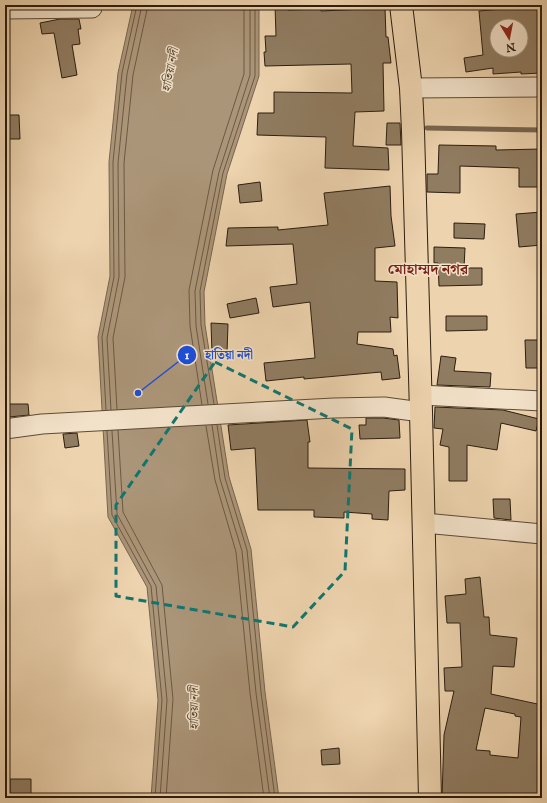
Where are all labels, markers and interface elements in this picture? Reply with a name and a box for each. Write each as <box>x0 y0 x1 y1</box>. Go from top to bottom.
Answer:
north arrow <box>489 18 529 58</box>
text: N <box>504 39 517 55</box>
water label: হাতিয়া নদী <box>158 45 182 93</box>
district label: মোহাম্মদ নগর <box>388 260 469 279</box>
callout: হাতিয়া নদী <box>177 343 261 367</box>
text: হাতিয়া নদী <box>204 347 253 363</box>
text: 1 <box>185 348 190 363</box>
water label: হাতিয়া নদী <box>186 684 202 730</box>

